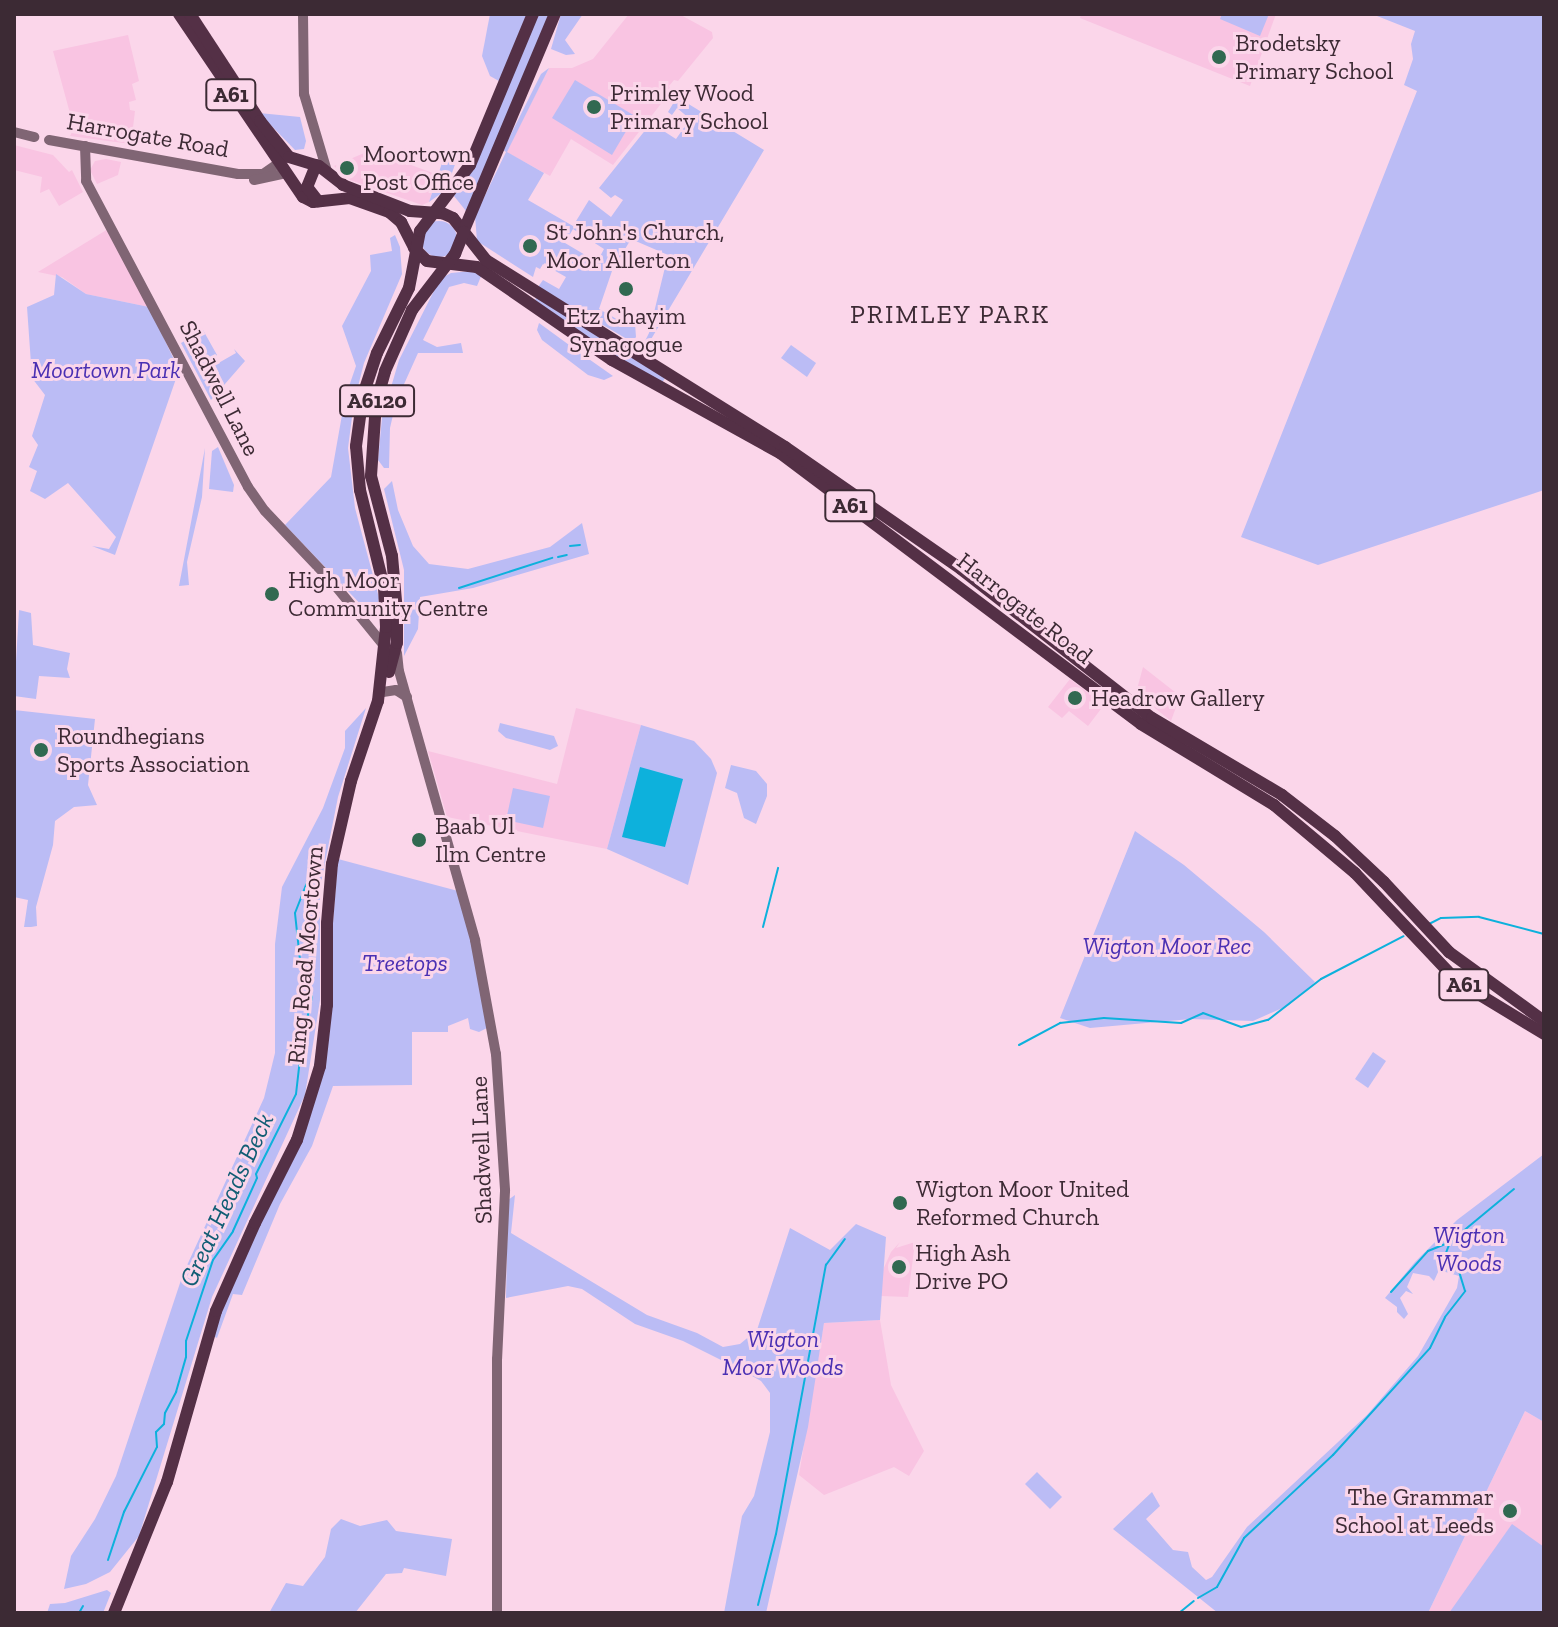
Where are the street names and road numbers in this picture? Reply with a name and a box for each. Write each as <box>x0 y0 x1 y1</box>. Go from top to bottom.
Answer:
road number: A61 <box>205 77 257 113</box>
street label: Harrogate Road <box>65 107 231 163</box>
street label: Shadwell Lane <box>174 315 266 461</box>
road number: A6120 <box>339 383 415 419</box>
road number: A61 <box>824 488 876 524</box>
street label: Harrogate Road <box>952 546 1098 670</box>
street label: Ring Road Moortown <box>281 844 329 1066</box>
road number: A61 <box>1438 967 1490 1003</box>
street label: Shadwell Lane <box>464 1075 498 1225</box>

